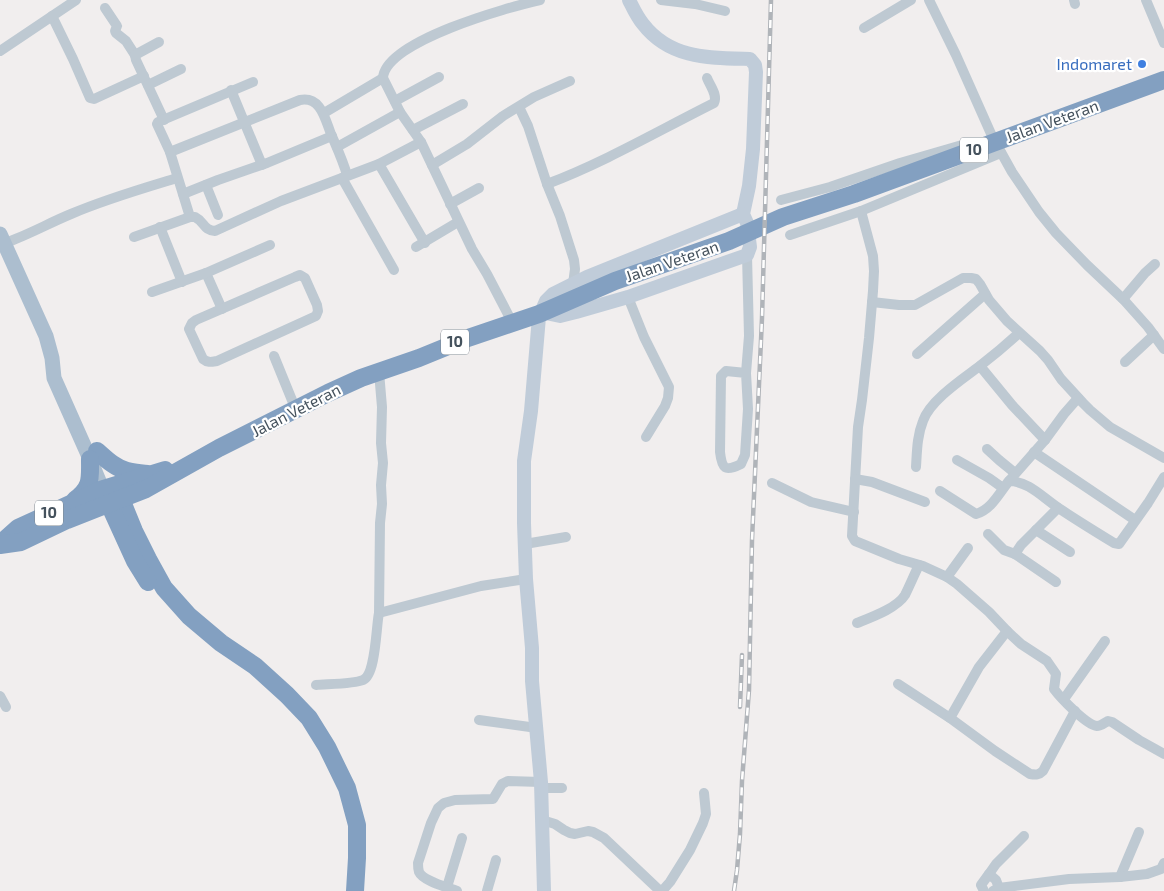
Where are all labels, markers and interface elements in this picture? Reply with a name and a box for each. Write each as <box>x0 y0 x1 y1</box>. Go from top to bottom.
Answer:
place label: Indomaret <box>1057 54 1132 73</box>
marker: Indomaret <box>1136 58 1148 70</box>
street label: Jalan Veteran <box>1003 95 1101 146</box>
road number: 10 <box>960 138 988 162</box>
street label: Jalan Veteran <box>623 236 721 285</box>
road number: 10 <box>441 330 469 354</box>
street label: Jalan Veteran <box>248 379 343 440</box>
road number: 10 <box>35 500 63 526</box>

